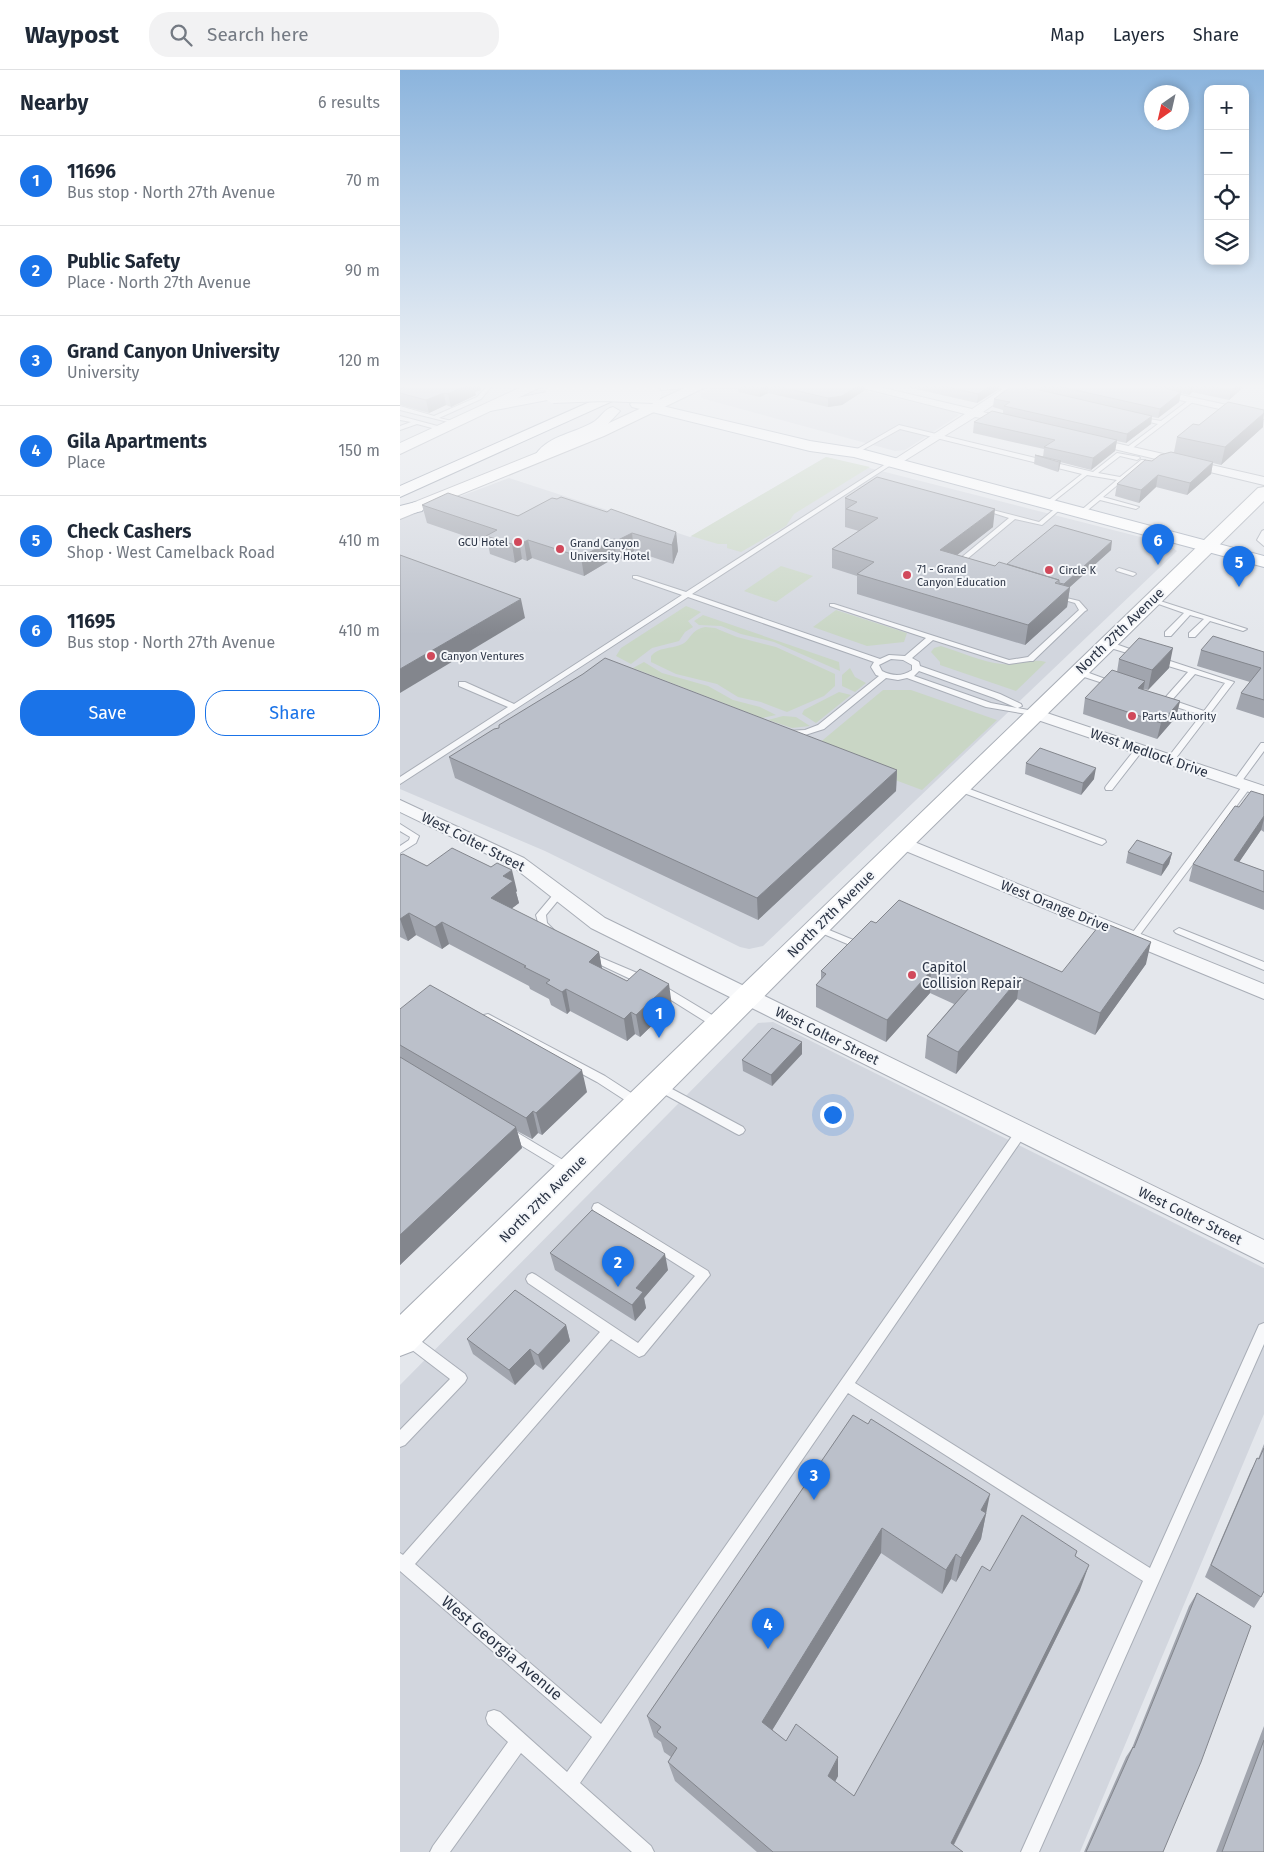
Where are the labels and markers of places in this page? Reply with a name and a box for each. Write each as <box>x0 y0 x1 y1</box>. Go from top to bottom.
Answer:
pin: 6 <box>1142 524 1174 565</box>
place label: GCU Hotel <box>458 536 508 549</box>
marker: GCU Hotel <box>512 536 524 548</box>
place label: Grand Canyon University Hotel <box>570 537 650 563</box>
marker: Grand Canyon University Hotel <box>554 543 566 555</box>
pin: 5 <box>1223 546 1255 587</box>
place label: 71 - Grand Canyon Education <box>917 563 1006 589</box>
marker: Circle K <box>1043 564 1055 576</box>
place label: Circle K <box>1059 564 1097 577</box>
marker: 71 - Grand Canyon Education <box>901 569 913 581</box>
marker: Canyon Ventures <box>425 650 437 662</box>
place label: Canyon Ventures <box>441 650 524 663</box>
marker: Parts Authority <box>1126 710 1138 722</box>
place label: Parts Authority <box>1142 710 1217 723</box>
place label: Capitol Collision Repair <box>922 959 1022 992</box>
marker: Capitol Collision Repair <box>906 969 918 981</box>
pin: 1 <box>643 997 675 1038</box>
pin: 2 <box>602 1246 634 1287</box>
pin: 3 <box>798 1459 830 1500</box>
pin: 4 <box>752 1608 784 1649</box>

